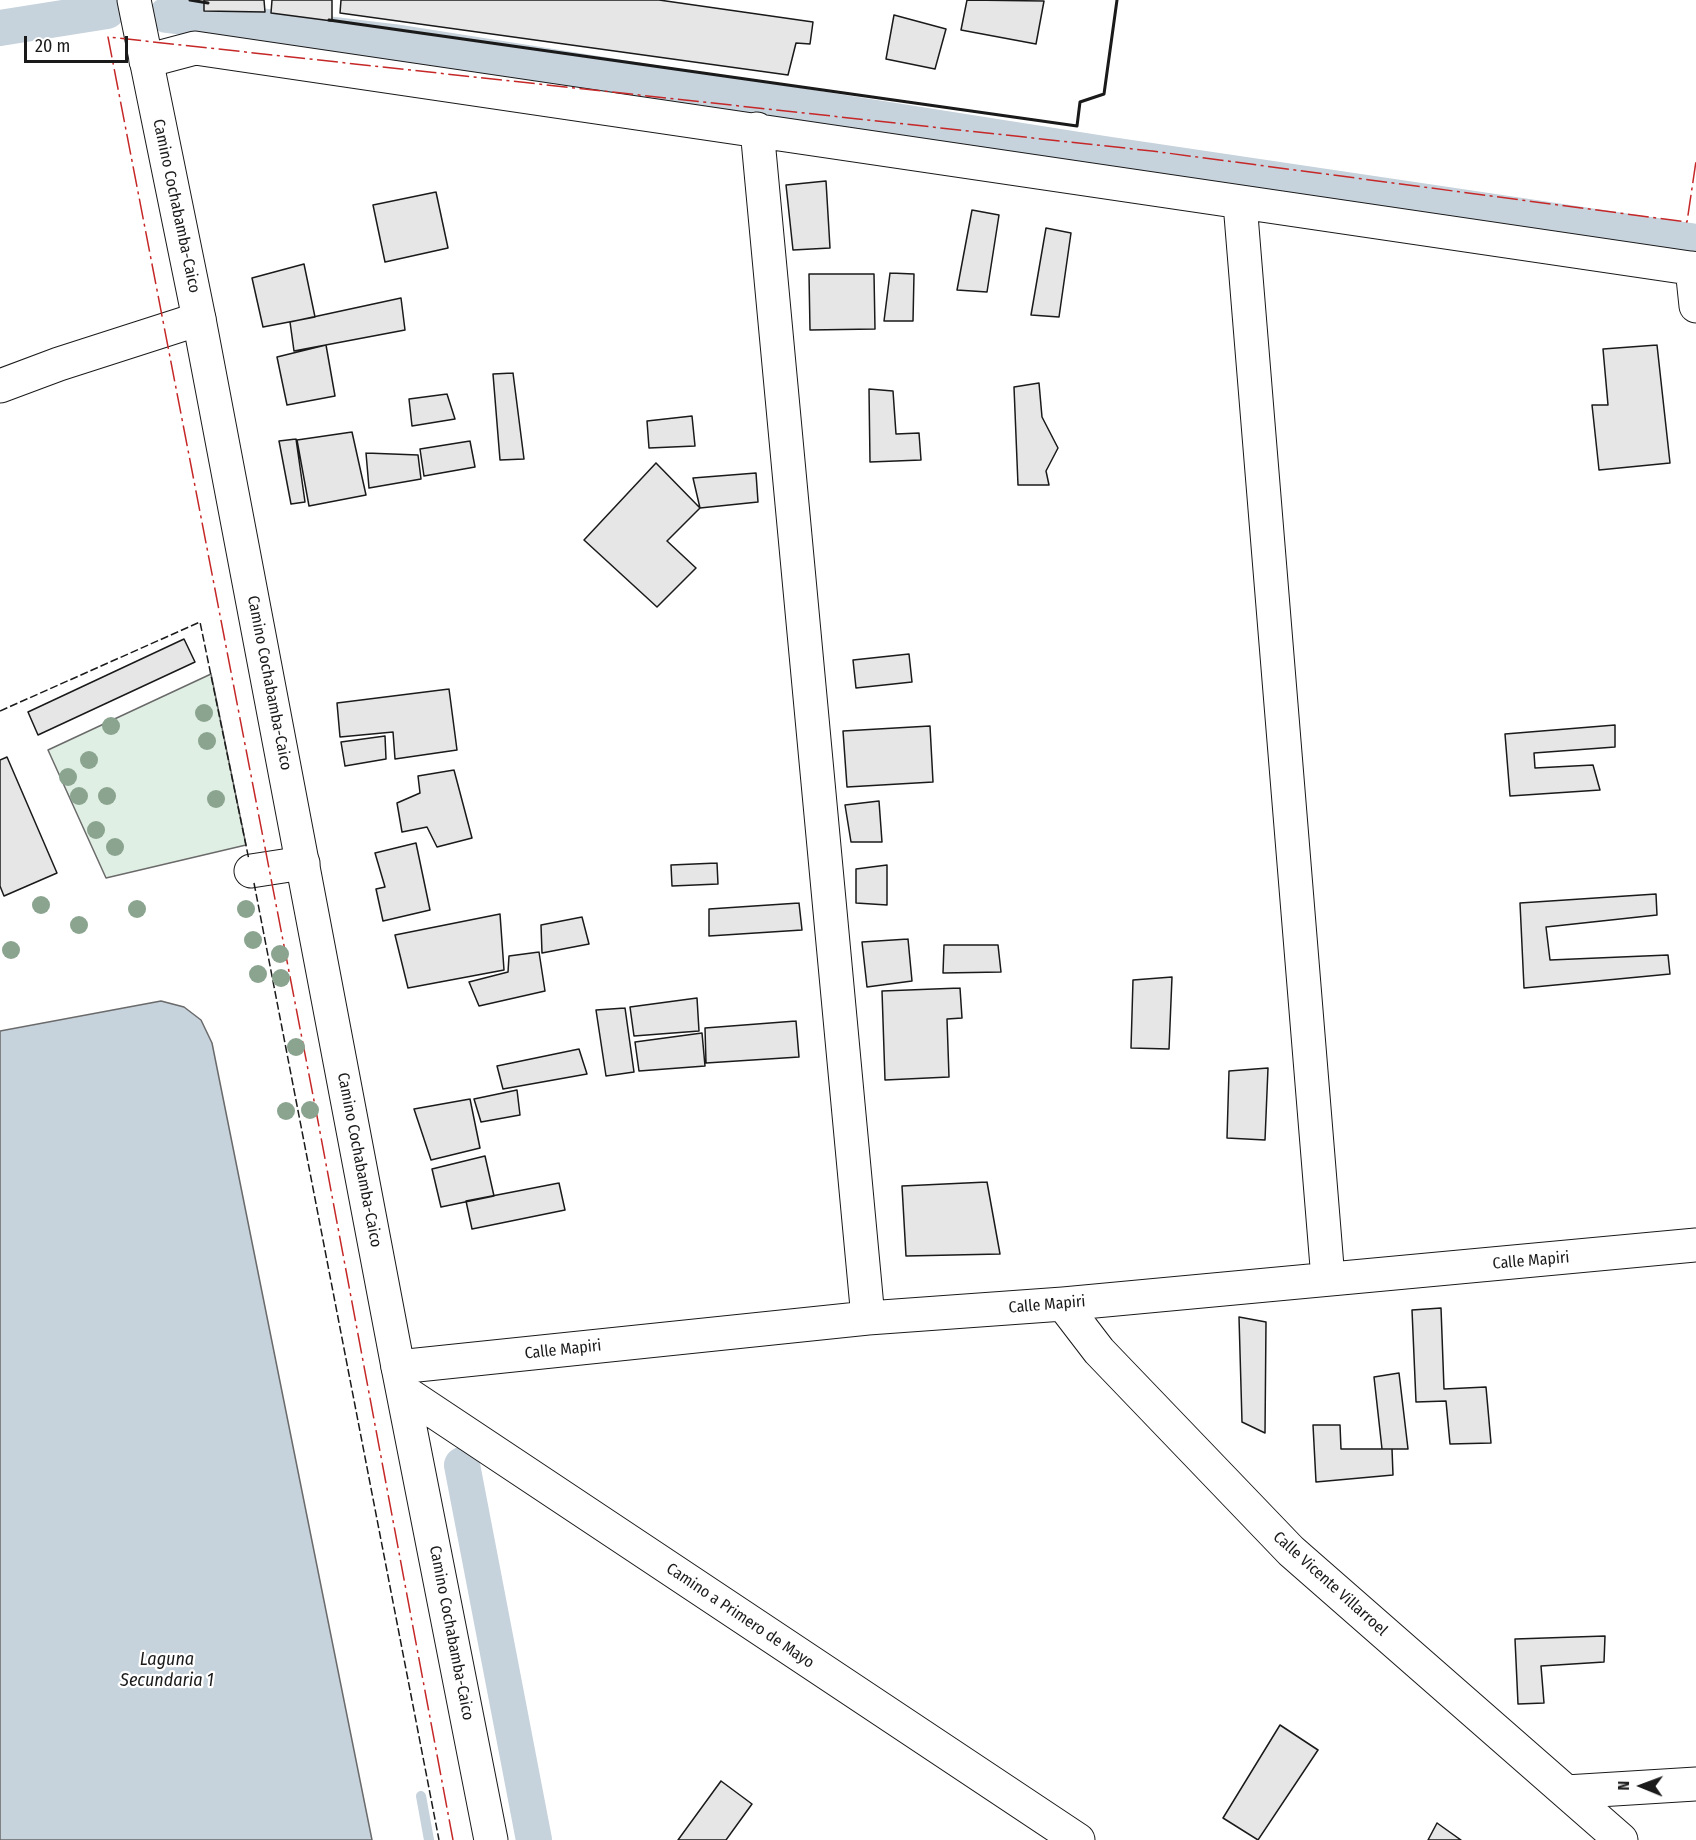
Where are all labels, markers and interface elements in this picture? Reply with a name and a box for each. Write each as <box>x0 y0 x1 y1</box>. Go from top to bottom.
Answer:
scale bar <box>27 24 130 62</box>
text: 20 m <box>35 35 70 57</box>
street label: Camino Cochabamba-Caico <box>148 117 204 295</box>
street label: Camino Cochabamba-Caico <box>243 594 295 772</box>
street label: Camino Cochabamba-Caico <box>333 1071 385 1249</box>
street label: Calle Mapiri <box>1492 1248 1570 1274</box>
street label: Calle Mapiri <box>1008 1292 1086 1318</box>
street label: Calle Mapiri <box>524 1336 602 1364</box>
street label: Calle Vicente Villarroel <box>1269 1528 1391 1640</box>
street label: Camino Cochabamba-Caico <box>425 1544 477 1722</box>
street label: Camino a Primero de Mayo <box>662 1559 818 1673</box>
water label: Laguna Secundaria 1 <box>120 1649 214 1692</box>
north arrow <box>1612 1756 1672 1816</box>
text: N <box>1614 1781 1633 1791</box>

